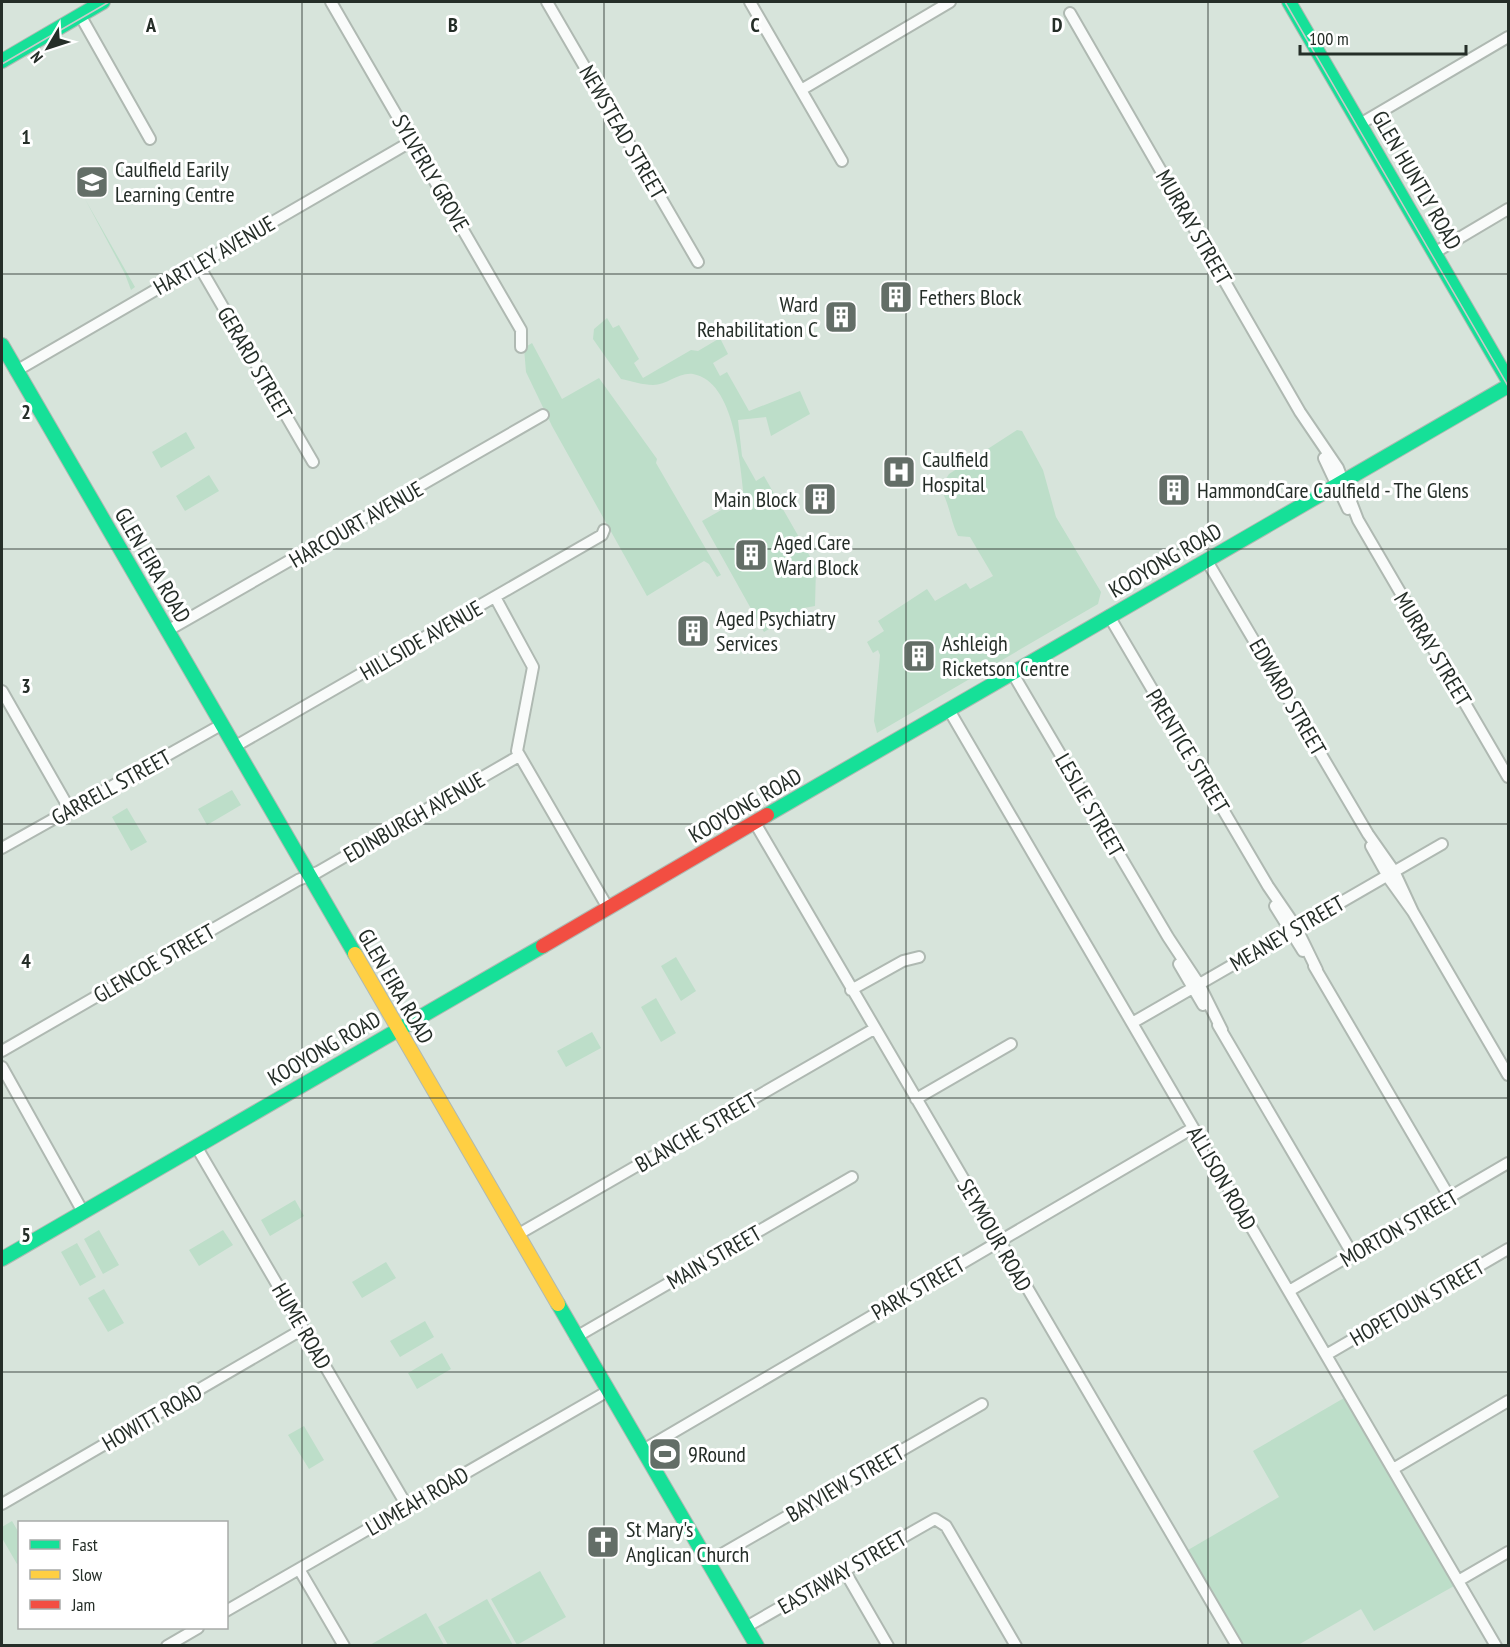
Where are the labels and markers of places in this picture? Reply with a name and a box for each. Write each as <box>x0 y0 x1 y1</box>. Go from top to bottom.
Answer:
place label: Caulfield Earily Learning Centre <box>115 155 235 208</box>
school or university icon: Caulfield Earily Learning Centre <box>74 164 110 200</box>
building icon: Fethers Block <box>878 279 914 315</box>
place label: Fethers Block <box>919 283 1022 311</box>
place label: Ward Rehabilitation C <box>697 290 818 343</box>
building icon: Ward Rehabilitation C <box>823 299 859 335</box>
place label: Caulfield Hospital <box>922 445 989 498</box>
hospital icon: Caulfield Hospital <box>881 454 917 490</box>
building icon: HammondCare Caulfield - The Glens <box>1156 472 1192 508</box>
place label: HammondCare Caulfield - The Glens <box>1197 476 1469 504</box>
building icon: Main Block <box>802 481 838 517</box>
place label: Main Block <box>714 485 797 513</box>
place label: Aged Care Ward Block <box>774 528 859 581</box>
building icon: Aged Care Ward Block <box>733 537 769 573</box>
place label: Aged Psychiatry Services <box>716 604 836 657</box>
building icon: Aged Psychiatry Services <box>675 613 711 649</box>
place label: Ashleigh Ricketson Centre <box>942 629 1069 682</box>
building icon: Ashleigh Ricketson Centre <box>901 638 937 674</box>
sports icon: 9Round <box>647 1436 683 1472</box>
place label: 9Round <box>688 1440 746 1468</box>
place label: St Mary's Anglican Church <box>626 1515 749 1568</box>
church icon: St Mary's Anglican Church <box>585 1524 621 1560</box>

